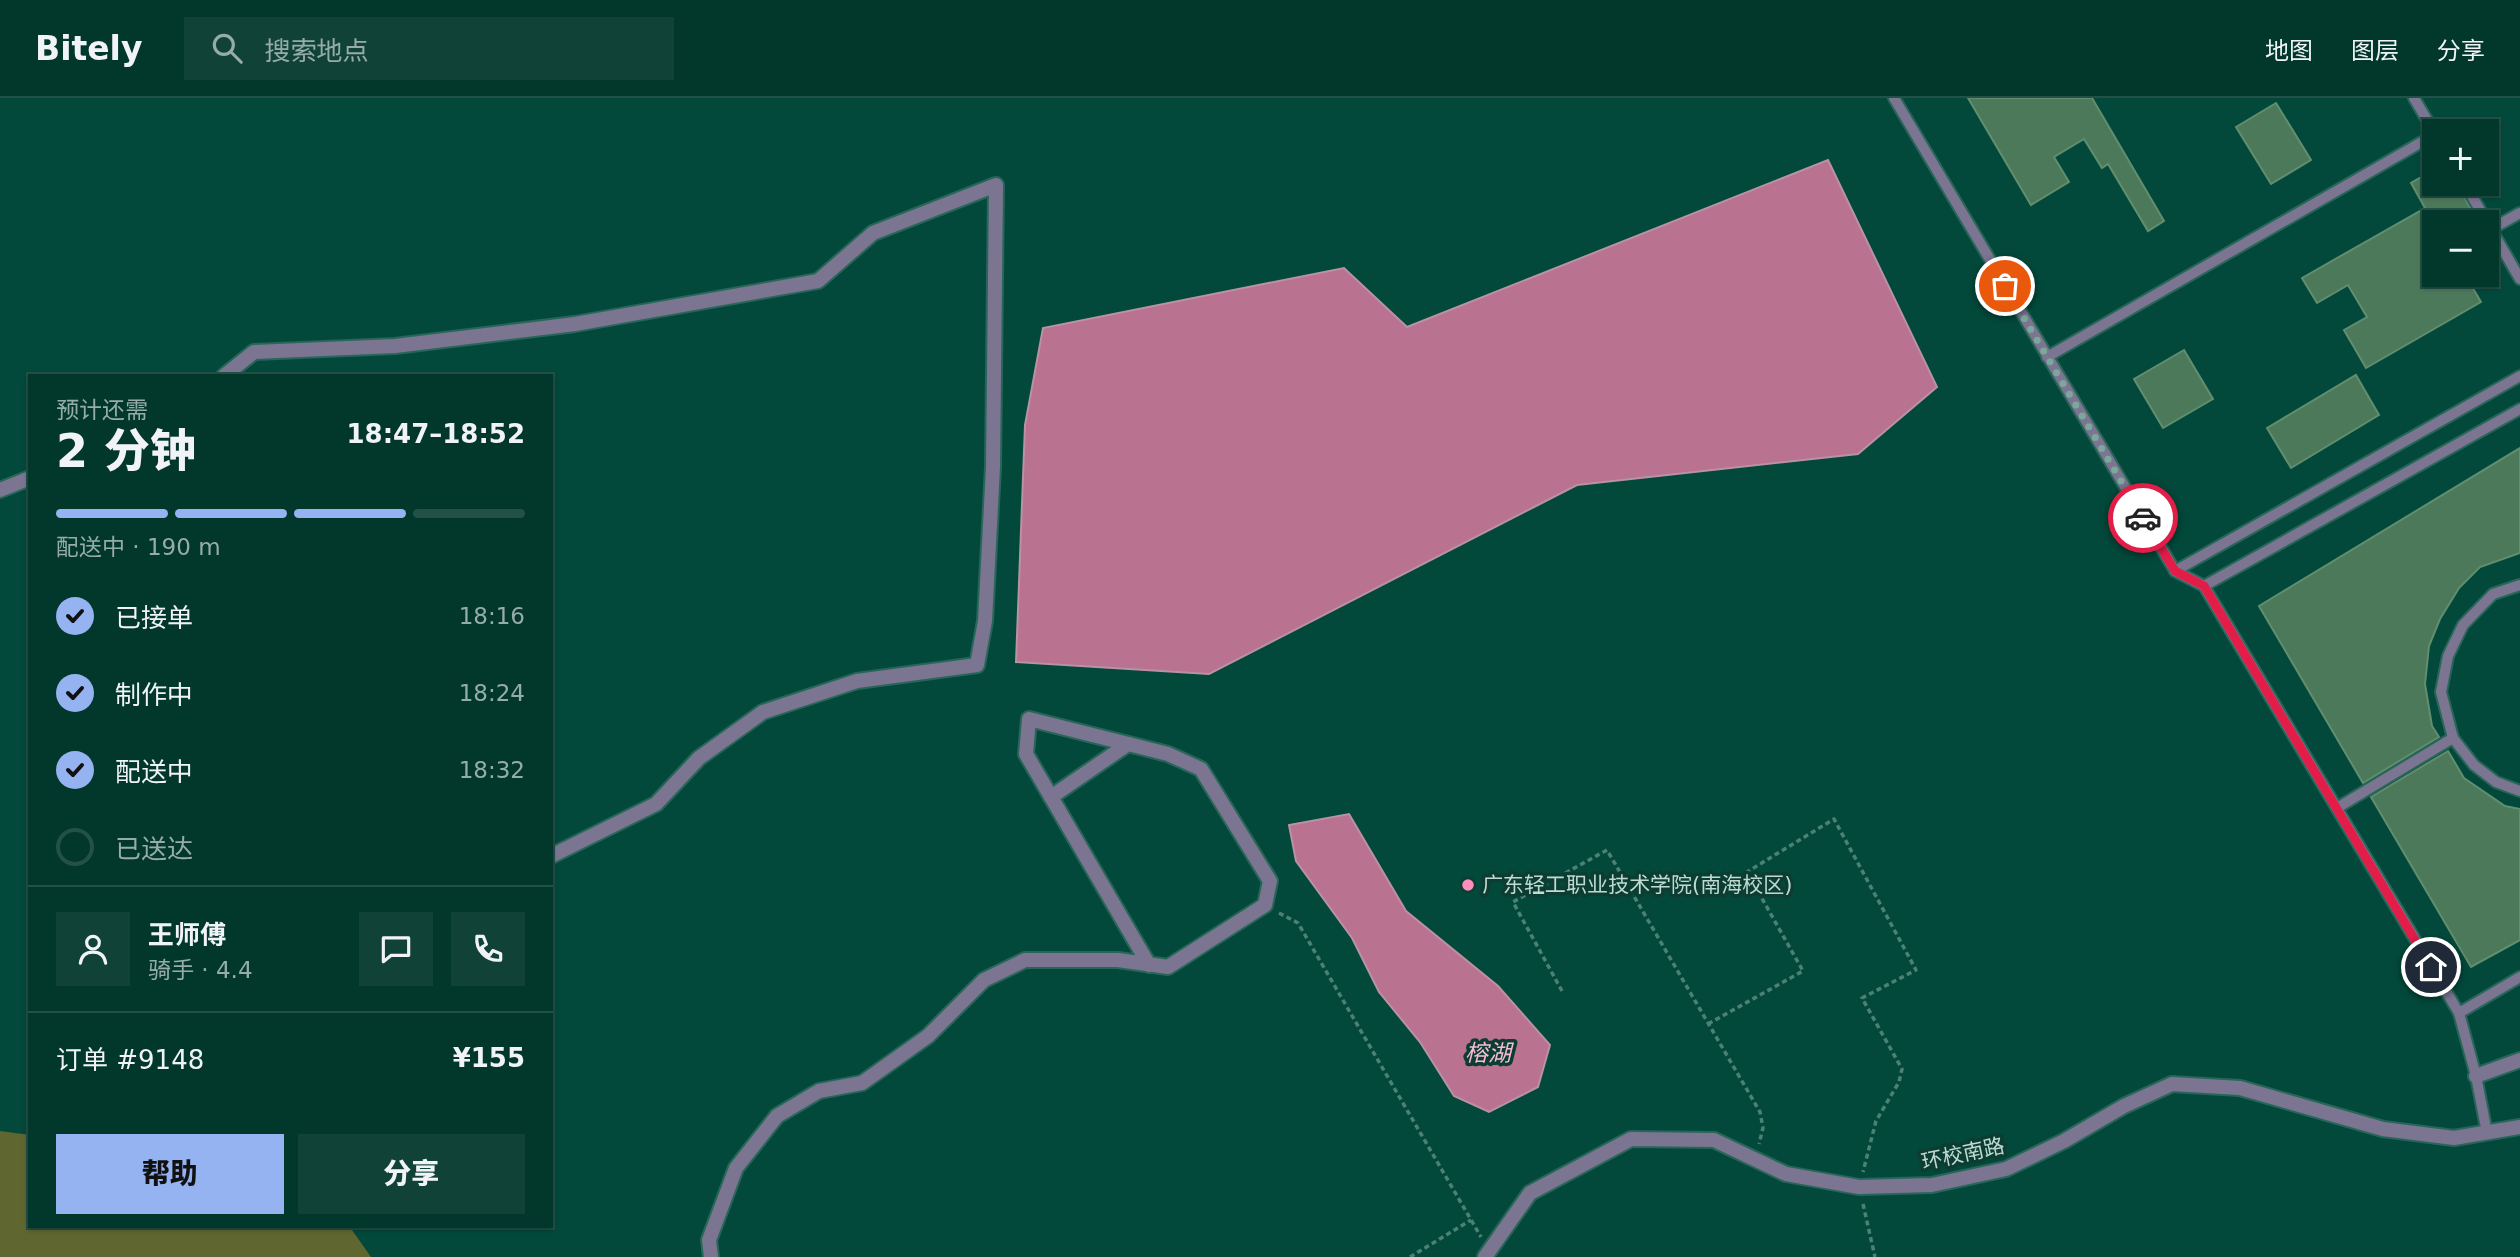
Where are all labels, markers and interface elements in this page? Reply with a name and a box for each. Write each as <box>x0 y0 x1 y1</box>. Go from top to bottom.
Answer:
search box <box>184 17 674 80</box>
text: Bitely <box>35 29 142 68</box>
icon: search <box>208 29 246 67</box>
text: 搜索地点 <box>264 36 368 66</box>
text: 地图 <box>2265 37 2313 65</box>
text: 图层 <box>2351 37 2399 65</box>
text: 分享 <box>2437 37 2485 65</box>
map controls <box>2422 119 2499 287</box>
button: + <box>2422 119 2499 196</box>
button: − <box>2422 210 2499 287</box>
pin <box>1975 256 2035 316</box>
icon: bag <box>1986 267 2024 305</box>
text: 预计还需 <box>56 397 148 423</box>
text: 18:47–18:52 <box>346 419 525 449</box>
text: 2 分钟 <box>56 424 196 478</box>
courier <box>2108 483 2178 553</box>
icon: car <box>2124 499 2162 537</box>
text: 配送中 · 190 m <box>56 534 221 560</box>
icon: check <box>56 597 94 635</box>
text: 已接单 <box>115 603 193 633</box>
text: 18:16 <box>459 603 525 629</box>
icon: check <box>56 674 94 712</box>
text: 制作中 <box>115 680 193 710</box>
text: 18:24 <box>459 680 525 706</box>
icon: check <box>56 751 94 789</box>
text: 配送中 <box>115 757 193 787</box>
text: 18:32 <box>459 757 525 783</box>
text: 已送达 <box>115 834 193 864</box>
place label: 广东轻工职业技术学院(南海校区) <box>1482 873 1792 897</box>
marker: 广东轻工职业技术学院(南海校区) <box>1460 877 1476 893</box>
button: person <box>56 912 130 986</box>
button: chat <box>359 912 433 986</box>
button: phone <box>451 912 525 986</box>
text: 王师傅 <box>148 920 226 950</box>
pin <box>2401 937 2461 997</box>
icon: home <box>2412 948 2450 986</box>
text: 骑手 · 4.4 <box>148 957 253 983</box>
water label: 榕湖 <box>1465 1040 1514 1066</box>
text: ¥155 <box>453 1043 525 1073</box>
text: 订单 #9148 <box>56 1045 204 1075</box>
button: 帮助 <box>56 1134 284 1214</box>
button: 分享 <box>298 1134 525 1214</box>
street label: 环校南路 <box>1919 1134 2007 1174</box>

